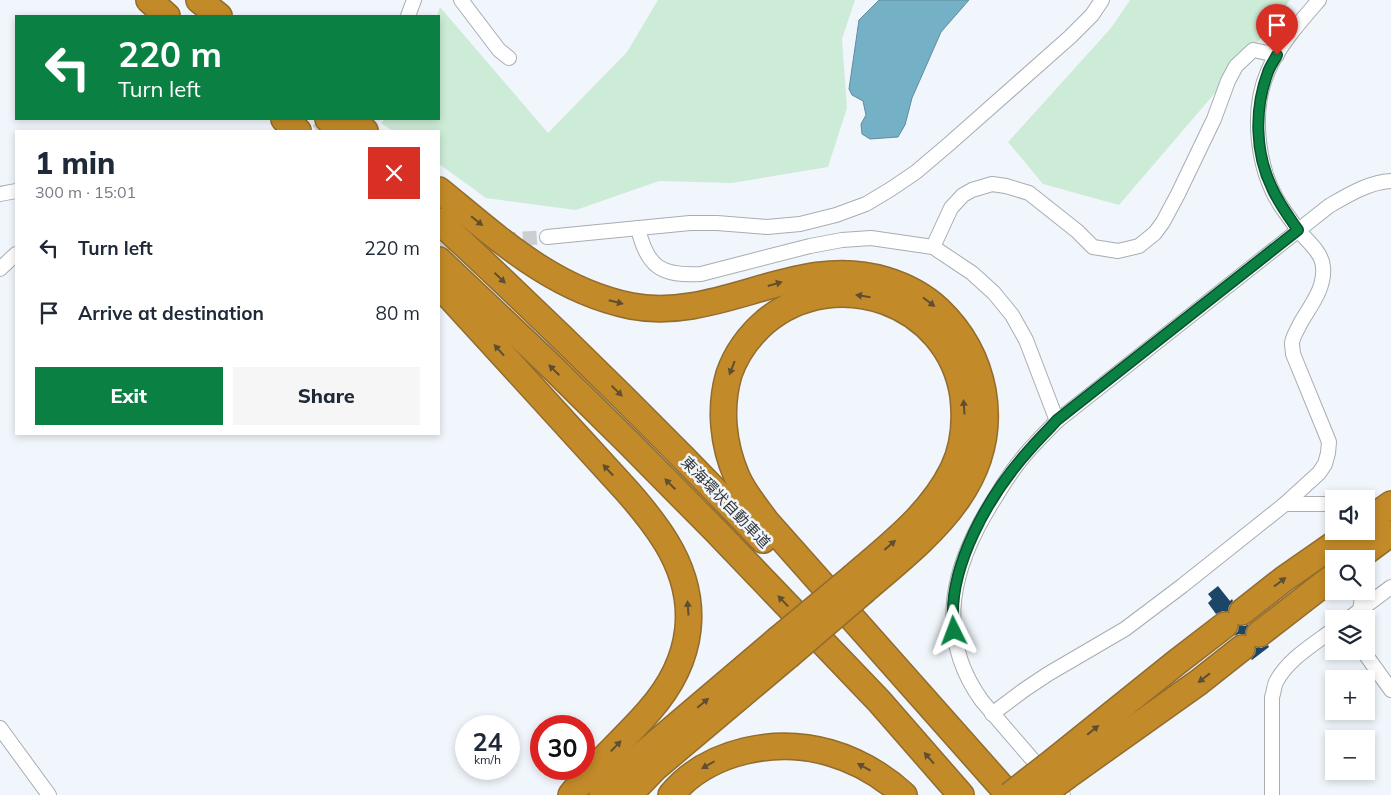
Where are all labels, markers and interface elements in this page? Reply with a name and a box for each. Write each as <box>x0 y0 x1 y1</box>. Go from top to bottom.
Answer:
pin <box>1256 4 1298 55</box>
icon: arrive <box>1263 11 1291 39</box>
text: 220 m <box>118 32 222 76</box>
icon: left <box>35 35 100 100</box>
text: Turn left <box>118 75 201 103</box>
text: 1 min <box>35 144 115 182</box>
button: close <box>368 147 420 199</box>
text: 300 m · 15:01 <box>35 182 136 202</box>
one-way arrow <box>470 215 483 226</box>
icon: left <box>35 234 63 262</box>
text: Turn left <box>78 236 153 260</box>
text: 220 m <box>364 236 420 260</box>
one-way arrow <box>494 272 506 284</box>
one-way arrow <box>767 280 782 288</box>
one-way arrow <box>855 292 871 300</box>
one-way arrow <box>922 297 935 308</box>
one-way arrow <box>608 298 623 306</box>
icon: arrive <box>35 299 63 327</box>
text: Arrive at destination <box>78 301 264 325</box>
text: 80 m <box>376 301 420 325</box>
one-way arrow <box>493 344 505 356</box>
one-way arrow <box>728 361 736 376</box>
one-way arrow <box>549 364 561 376</box>
button: Exit <box>35 367 223 425</box>
button: Share <box>233 367 420 425</box>
one-way arrow <box>610 385 622 397</box>
one-way arrow <box>959 399 967 415</box>
street label: 東海環状自動車道 <box>677 452 775 552</box>
one-way arrow <box>602 464 614 476</box>
one-way arrow <box>664 478 676 490</box>
map controls <box>1325 490 1375 780</box>
button: sound <box>1325 490 1375 540</box>
one-way arrow <box>884 539 897 550</box>
button: search <box>1325 550 1375 600</box>
one-way arrow <box>1273 577 1286 588</box>
one-way arrow <box>777 595 789 607</box>
one-way arrow <box>683 599 691 615</box>
position arrow <box>927 604 979 656</box>
button: layers <box>1325 610 1375 660</box>
button: + <box>1325 670 1375 720</box>
one-way arrow <box>1197 673 1211 683</box>
one-way arrow <box>696 698 709 709</box>
speed limit sign: 30 <box>530 715 595 780</box>
one-way arrow <box>1086 724 1099 735</box>
text: 24 <box>472 726 503 757</box>
button: − <box>1325 730 1375 780</box>
one-way arrow <box>610 740 622 752</box>
text: km/h <box>474 752 501 767</box>
one-way arrow <box>923 753 935 765</box>
one-way arrow <box>701 761 716 769</box>
one-way arrow <box>856 763 871 771</box>

